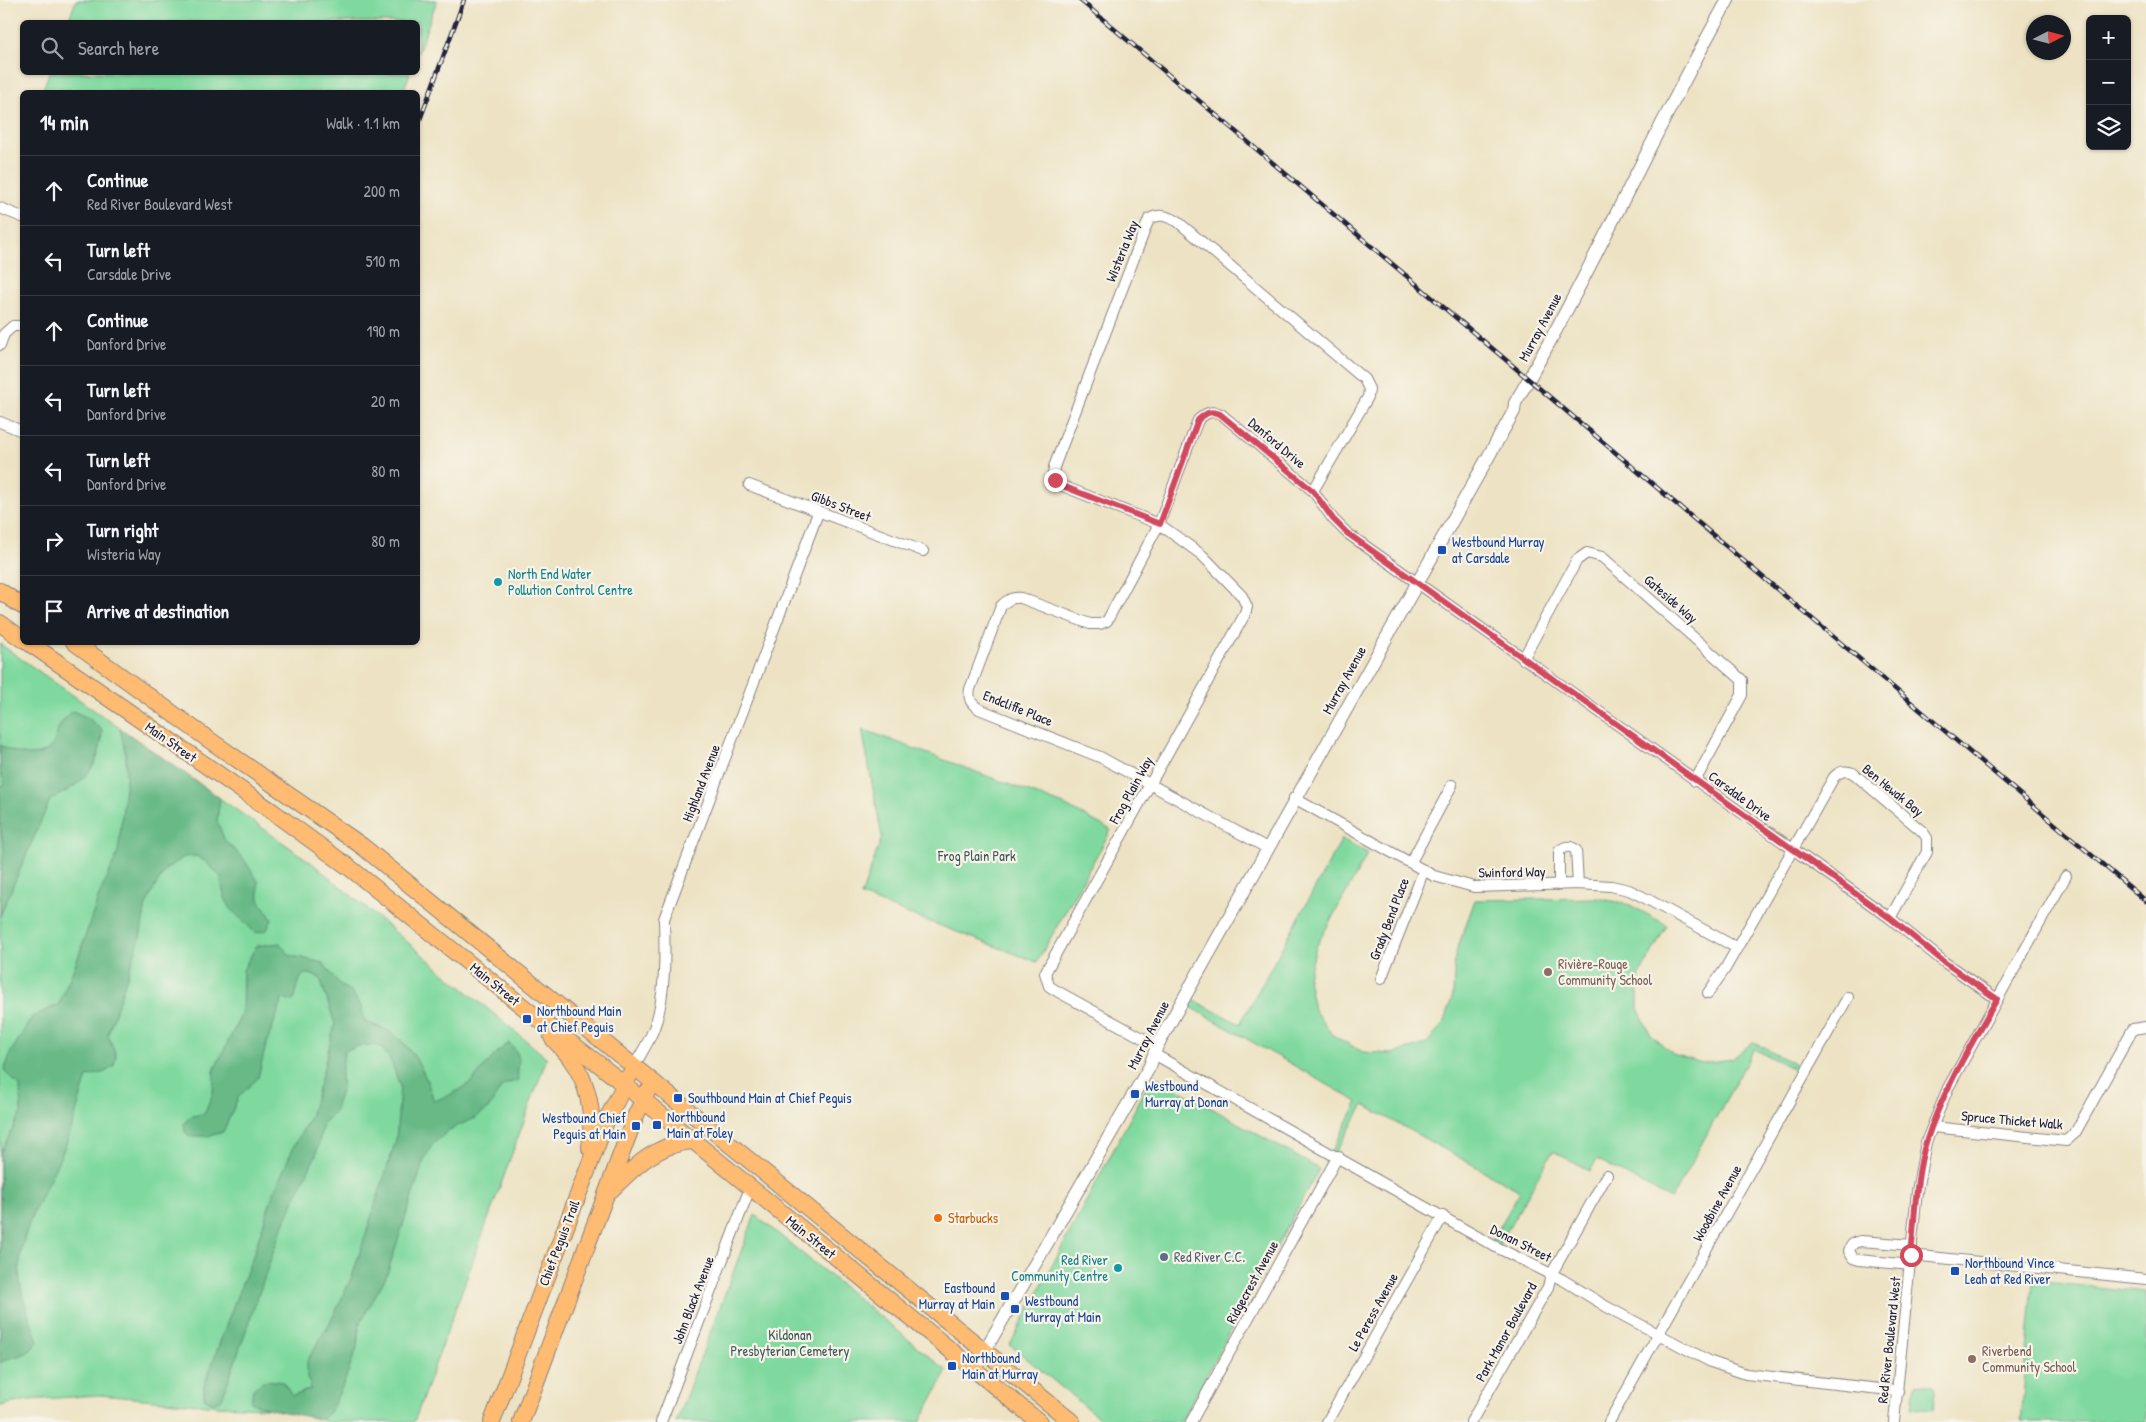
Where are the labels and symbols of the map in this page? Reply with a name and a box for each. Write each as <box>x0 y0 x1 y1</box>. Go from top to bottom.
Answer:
north arrow <box>2026 15 2071 60</box>
street label: Wisteria Way <box>1101 217 1143 285</box>
street label: Murray Avenue <box>1514 289 1567 365</box>
street label: Danford Drive <box>1245 413 1310 473</box>
route end <box>1044 469 1067 492</box>
street label: Gibbs Street <box>809 485 874 526</box>
place label: Westbound Murray at Carsdale <box>1452 532 1545 567</box>
marker: Westbound Murray at Carsdale <box>1436 544 1448 556</box>
place label: North End Water Pollution Control Centre <box>508 564 633 599</box>
street label: Gateside Way <box>1640 570 1702 628</box>
marker: North End Water Pollution Control Centre <box>492 576 504 588</box>
street label: Murray Avenue <box>1317 642 1371 718</box>
street label: Endcliffe Place <box>981 685 1056 730</box>
street label: Main Street <box>142 717 201 766</box>
street label: Highland Avenue <box>677 741 725 825</box>
street label: Frog Plain Way <box>1104 753 1158 828</box>
street label: Ben Hewak Bay <box>1858 759 1928 821</box>
street label: Carsdale Drive <box>1705 766 1776 825</box>
park label: Frog Plain Park <box>937 846 1016 866</box>
street label: Swinford Way <box>1478 861 1546 883</box>
street label: Grady Bend Place <box>1364 874 1414 963</box>
place label: Rivière-Rouge Community School <box>1558 954 1652 990</box>
street label: Main Street <box>466 958 524 1010</box>
marker: Rivière-Rouge Community School <box>1542 966 1554 978</box>
street label: Murray Avenue <box>1122 997 1174 1073</box>
place label: Northbound Main at Chief Peguis <box>537 1001 621 1037</box>
marker: Northbound Main at Chief Peguis <box>521 1013 533 1025</box>
place label: Westbound Murray at Donan <box>1145 1076 1228 1112</box>
place label: Southbound Main at Chief Peguis <box>688 1088 852 1108</box>
marker: Westbound Murray at Donan <box>1129 1088 1141 1100</box>
marker: Southbound Main at Chief Peguis <box>672 1092 684 1104</box>
street label: Spruce Thicket Walk <box>1960 1106 2064 1134</box>
place label: Northbound Main at Foley <box>667 1107 733 1143</box>
place label: Westbound Chief Peguis at Main <box>542 1108 626 1144</box>
marker: Northbound Main at Foley <box>651 1119 663 1131</box>
marker: Westbound Chief Peguis at Main <box>630 1120 642 1132</box>
street label: Woodbine Avenue <box>1688 1161 1746 1244</box>
street label: Chief Peguis Trail <box>533 1197 585 1289</box>
place label: Starbucks <box>948 1208 998 1227</box>
street label: Main Street <box>782 1211 840 1263</box>
marker: Starbucks <box>932 1212 944 1224</box>
street label: Donan Street <box>1487 1219 1555 1266</box>
street label: Ridgecrest Avenue <box>1221 1237 1283 1327</box>
route start <box>1900 1244 1923 1267</box>
place label: Red River C.C. <box>1174 1247 1245 1266</box>
place label: Red River Community Centre <box>1011 1250 1109 1286</box>
marker: Red River C.C. <box>1158 1251 1170 1263</box>
street label: John Black Avenue <box>667 1253 718 1346</box>
place label: Northbound Vince Leah at Red River <box>1965 1253 2055 1288</box>
marker: Red River Community Centre <box>1112 1262 1124 1274</box>
marker: Northbound Vince Leah at Red River <box>1949 1265 1961 1277</box>
street label: Le Peress Avenue <box>1343 1269 1402 1354</box>
street label: Red River Boulevard West <box>1872 1276 1905 1404</box>
place label: Eastbound Murray at Main <box>919 1278 996 1314</box>
street label: Park Manor Boulevard <box>1470 1278 1541 1385</box>
marker: Eastbound Murray at Main <box>999 1290 1011 1302</box>
place label: Westbound Murray at Main <box>1025 1291 1101 1327</box>
marker: Westbound Murray at Main <box>1009 1303 1021 1315</box>
park label: Kildonan Presbyterian Cemetery <box>731 1325 849 1361</box>
place label: Riverbend Community School <box>1982 1341 2076 1377</box>
place label: Northbound Main at Murray <box>962 1348 1038 1384</box>
marker: Riverbend Community School <box>1966 1353 1978 1365</box>
marker: Northbound Main at Murray <box>946 1360 958 1372</box>

